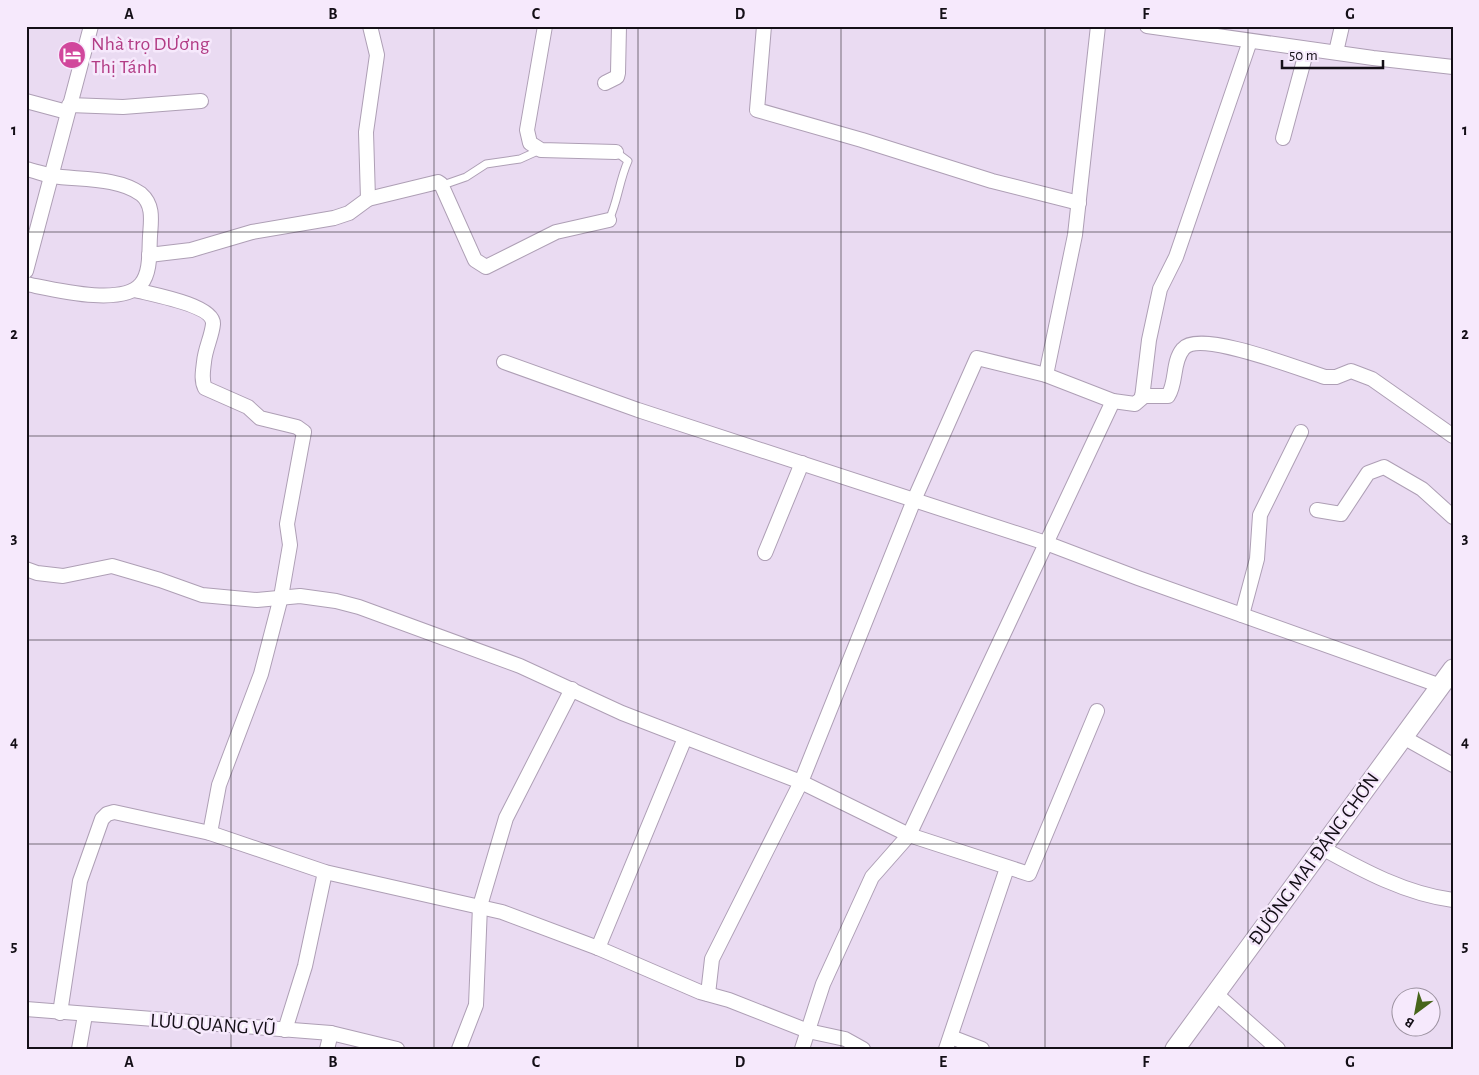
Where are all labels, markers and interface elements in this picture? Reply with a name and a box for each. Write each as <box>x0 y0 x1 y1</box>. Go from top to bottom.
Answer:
text: A <box>124 6 134 22</box>
text: B <box>328 6 338 22</box>
text: C <box>532 6 541 22</box>
text: D <box>735 6 746 22</box>
text: E <box>939 6 947 22</box>
text: F <box>1142 6 1150 22</box>
text: G <box>1345 6 1355 22</box>
place label: Nhà trọ DƯơng Thị Tánh <box>91 34 210 77</box>
scale bar <box>1282 38 1383 70</box>
hotel icon: Nhà trọ DƯơng Thị Tánh <box>57 40 87 70</box>
text: 50 m <box>1289 48 1318 63</box>
text: 1 <box>11 122 17 138</box>
text: 1 <box>1462 122 1468 138</box>
text: 2 <box>10 326 18 342</box>
text: 2 <box>1461 326 1469 342</box>
text: 3 <box>11 530 18 546</box>
text: 3 <box>1462 530 1469 546</box>
text: 4 <box>10 734 18 750</box>
text: 4 <box>1461 734 1469 750</box>
street label: ĐƯỜNG MAI ĐĂNG CHƠN <box>1244 769 1383 949</box>
text: 5 <box>11 938 18 954</box>
text: 5 <box>1462 938 1469 954</box>
north arrow <box>1392 988 1442 1038</box>
street label: LƯU QUANG VŨ <box>150 1010 277 1039</box>
text: B <box>1402 1014 1417 1030</box>
text: A <box>124 1054 134 1070</box>
text: B <box>328 1054 338 1070</box>
text: C <box>532 1054 541 1070</box>
text: D <box>735 1054 746 1070</box>
text: E <box>939 1054 947 1070</box>
text: F <box>1142 1054 1150 1070</box>
text: G <box>1345 1054 1355 1070</box>

